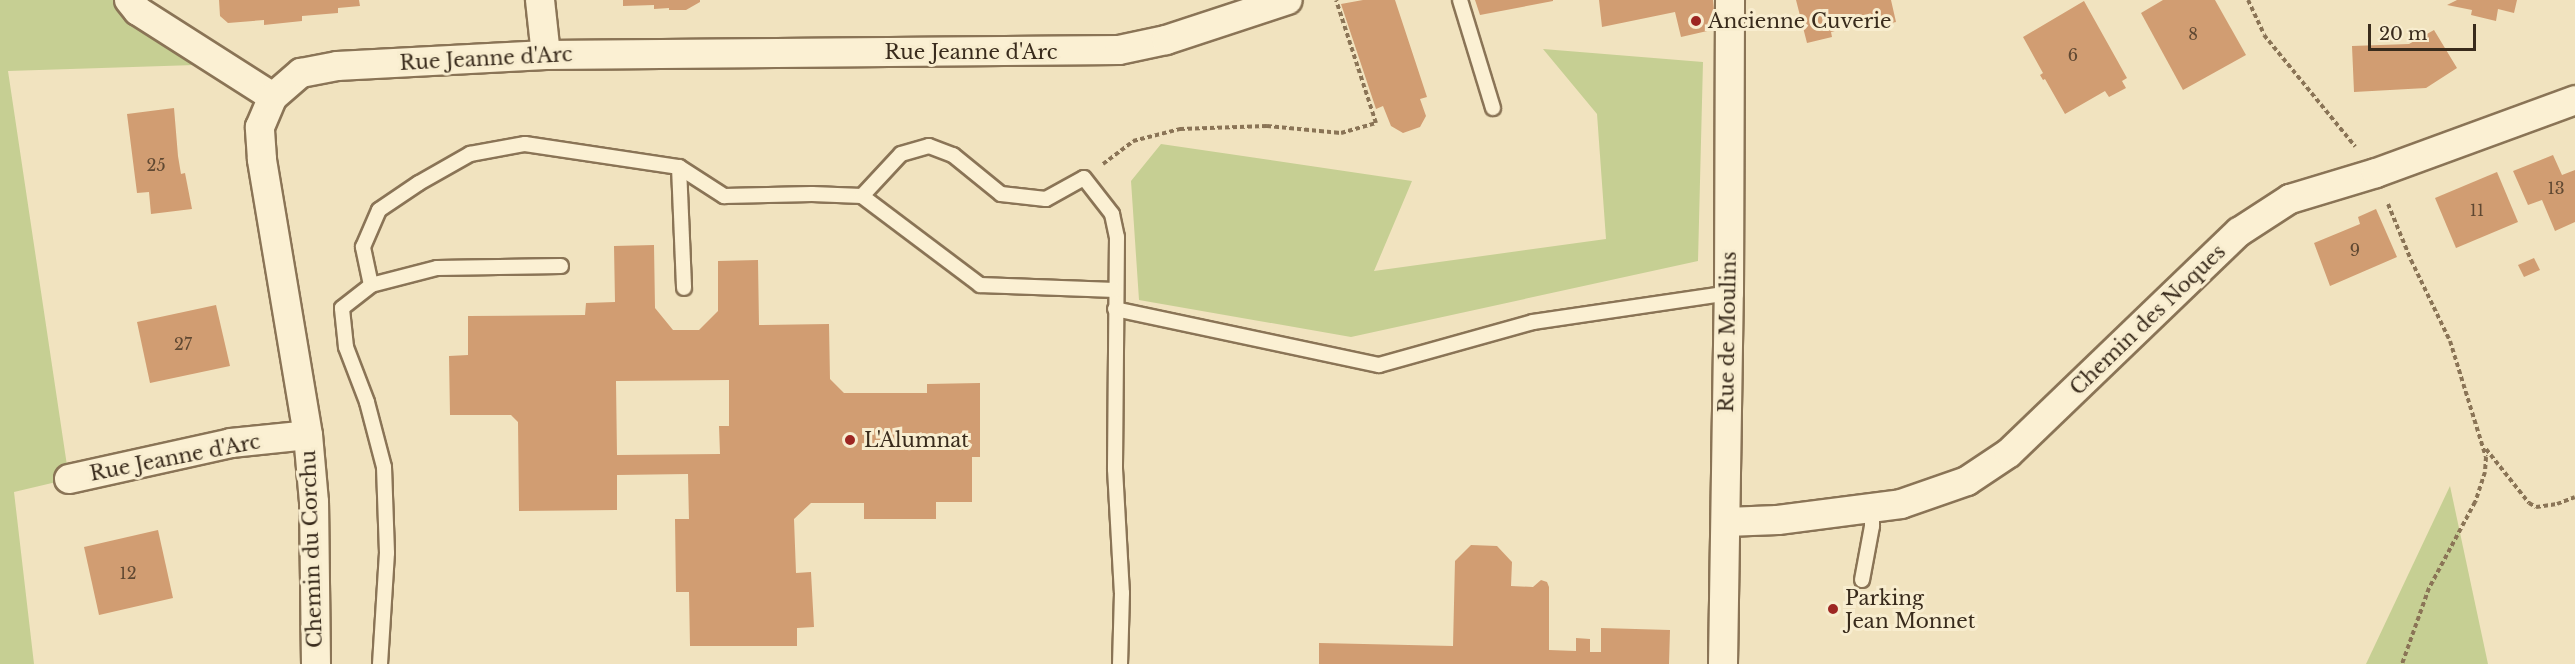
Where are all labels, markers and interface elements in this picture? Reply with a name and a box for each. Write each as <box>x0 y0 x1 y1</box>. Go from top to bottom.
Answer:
place label: Ancienne Cuverie <box>1708 9 1891 33</box>
scale bar <box>2371 12 2479 50</box>
marker: Ancienne Cuverie <box>1689 14 1703 28</box>
text: 20 m <box>2379 23 2427 45</box>
house number: 8 <box>2188 24 2198 44</box>
street label: Rue Jeanne d'Arc <box>885 40 1057 64</box>
street label: Rue Jeanne d'Arc <box>399 42 573 76</box>
house number: 6 <box>2068 45 2078 65</box>
house number: 25 <box>147 155 165 175</box>
house number: 13 <box>2548 178 2564 198</box>
house number: 11 <box>2470 200 2484 220</box>
street label: Chemin des Noques <box>2065 240 2231 400</box>
house number: 9 <box>2350 240 2360 260</box>
street label: Rue de Moulins <box>1715 251 1741 413</box>
house number: 27 <box>174 334 192 354</box>
place label: L'Alumnat <box>864 428 969 452</box>
street label: Rue Jeanne d'Arc <box>88 430 262 486</box>
marker: L'Alumnat <box>841 431 859 449</box>
street label: Chemin du Corchu <box>297 450 327 648</box>
house number: 12 <box>120 563 136 583</box>
place label: Parking Jean Monnet <box>1845 586 1975 633</box>
marker: Parking Jean Monnet <box>1826 602 1840 616</box>

